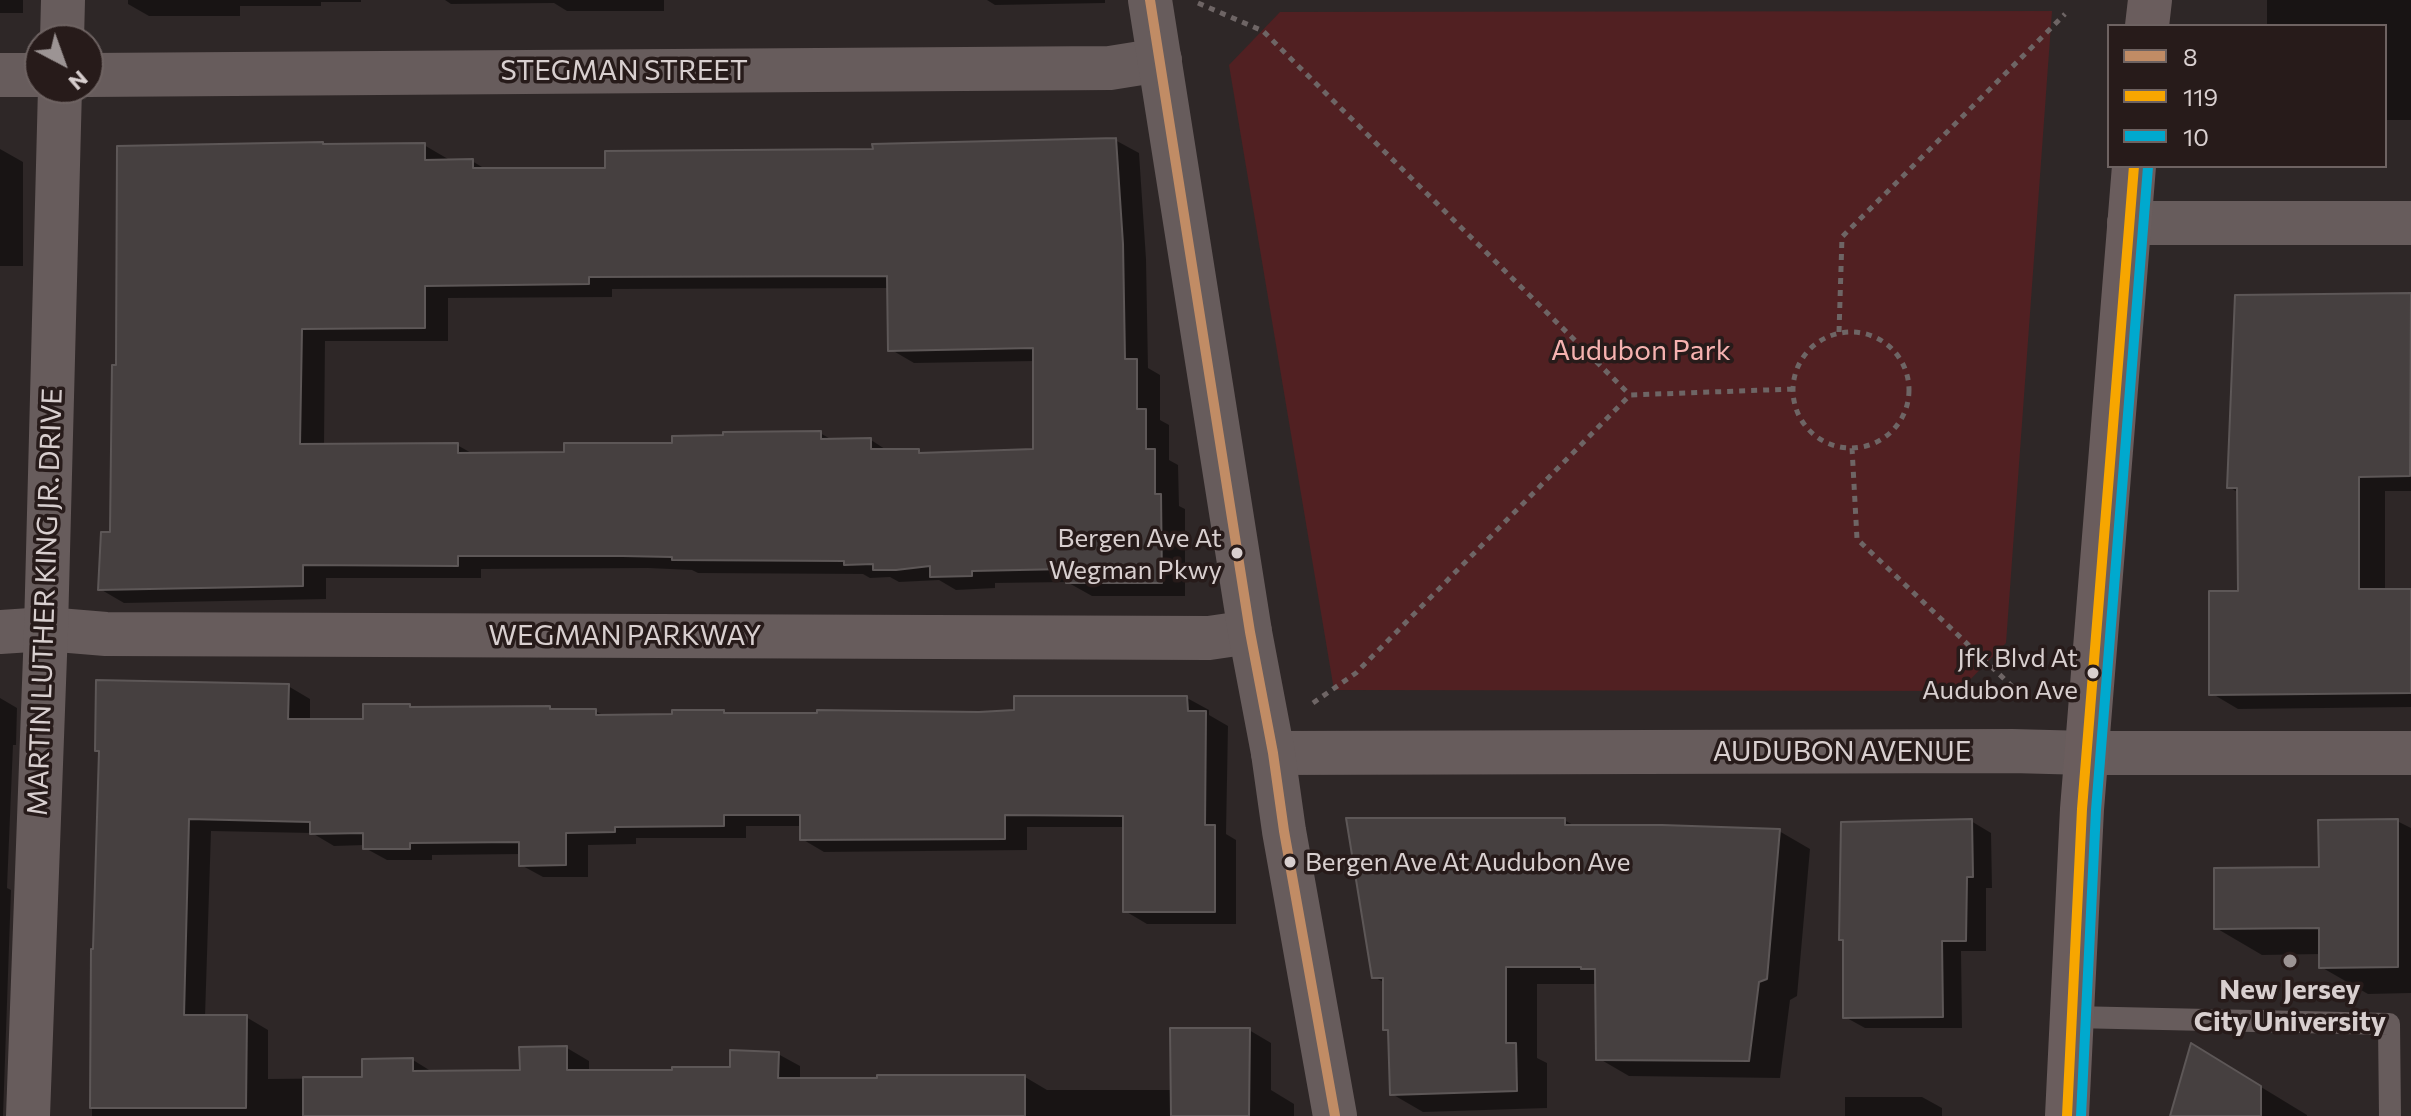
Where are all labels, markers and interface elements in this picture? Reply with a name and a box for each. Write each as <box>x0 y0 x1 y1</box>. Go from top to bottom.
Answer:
north arrow <box>24 24 104 104</box>
legend <box>2107 24 2387 168</box>
text: 8 <box>2183 42 2198 71</box>
street label: STEGMAN STREET <box>500 54 748 88</box>
text: N <box>64 65 94 97</box>
text: 119 <box>2183 82 2218 111</box>
text: 10 <box>2183 122 2209 151</box>
park label: Audubon Park <box>1551 334 1731 368</box>
street label: MARTIN LUTHER KING JR. DRIVE <box>21 388 69 816</box>
place label: Bergen Ave At Wegman Pkwy <box>1049 522 1222 584</box>
marker: Bergen Ave At Wegman Pkwy <box>1229 545 1245 561</box>
street label: WEGMAN PARKWAY <box>489 619 761 653</box>
place label: Jfk Blvd At Audubon Ave <box>1922 642 2078 704</box>
marker: Jfk Blvd At Audubon Ave <box>2085 665 2101 681</box>
street label: AUDUBON AVENUE <box>1713 735 1971 769</box>
place label: Bergen Ave At Audubon Ave <box>1305 846 1630 878</box>
marker: Bergen Ave At Audubon Ave <box>1282 854 1298 870</box>
marker: New Jersey City University <box>2281 952 2299 970</box>
place label: New Jersey City University <box>2194 973 2386 1039</box>

